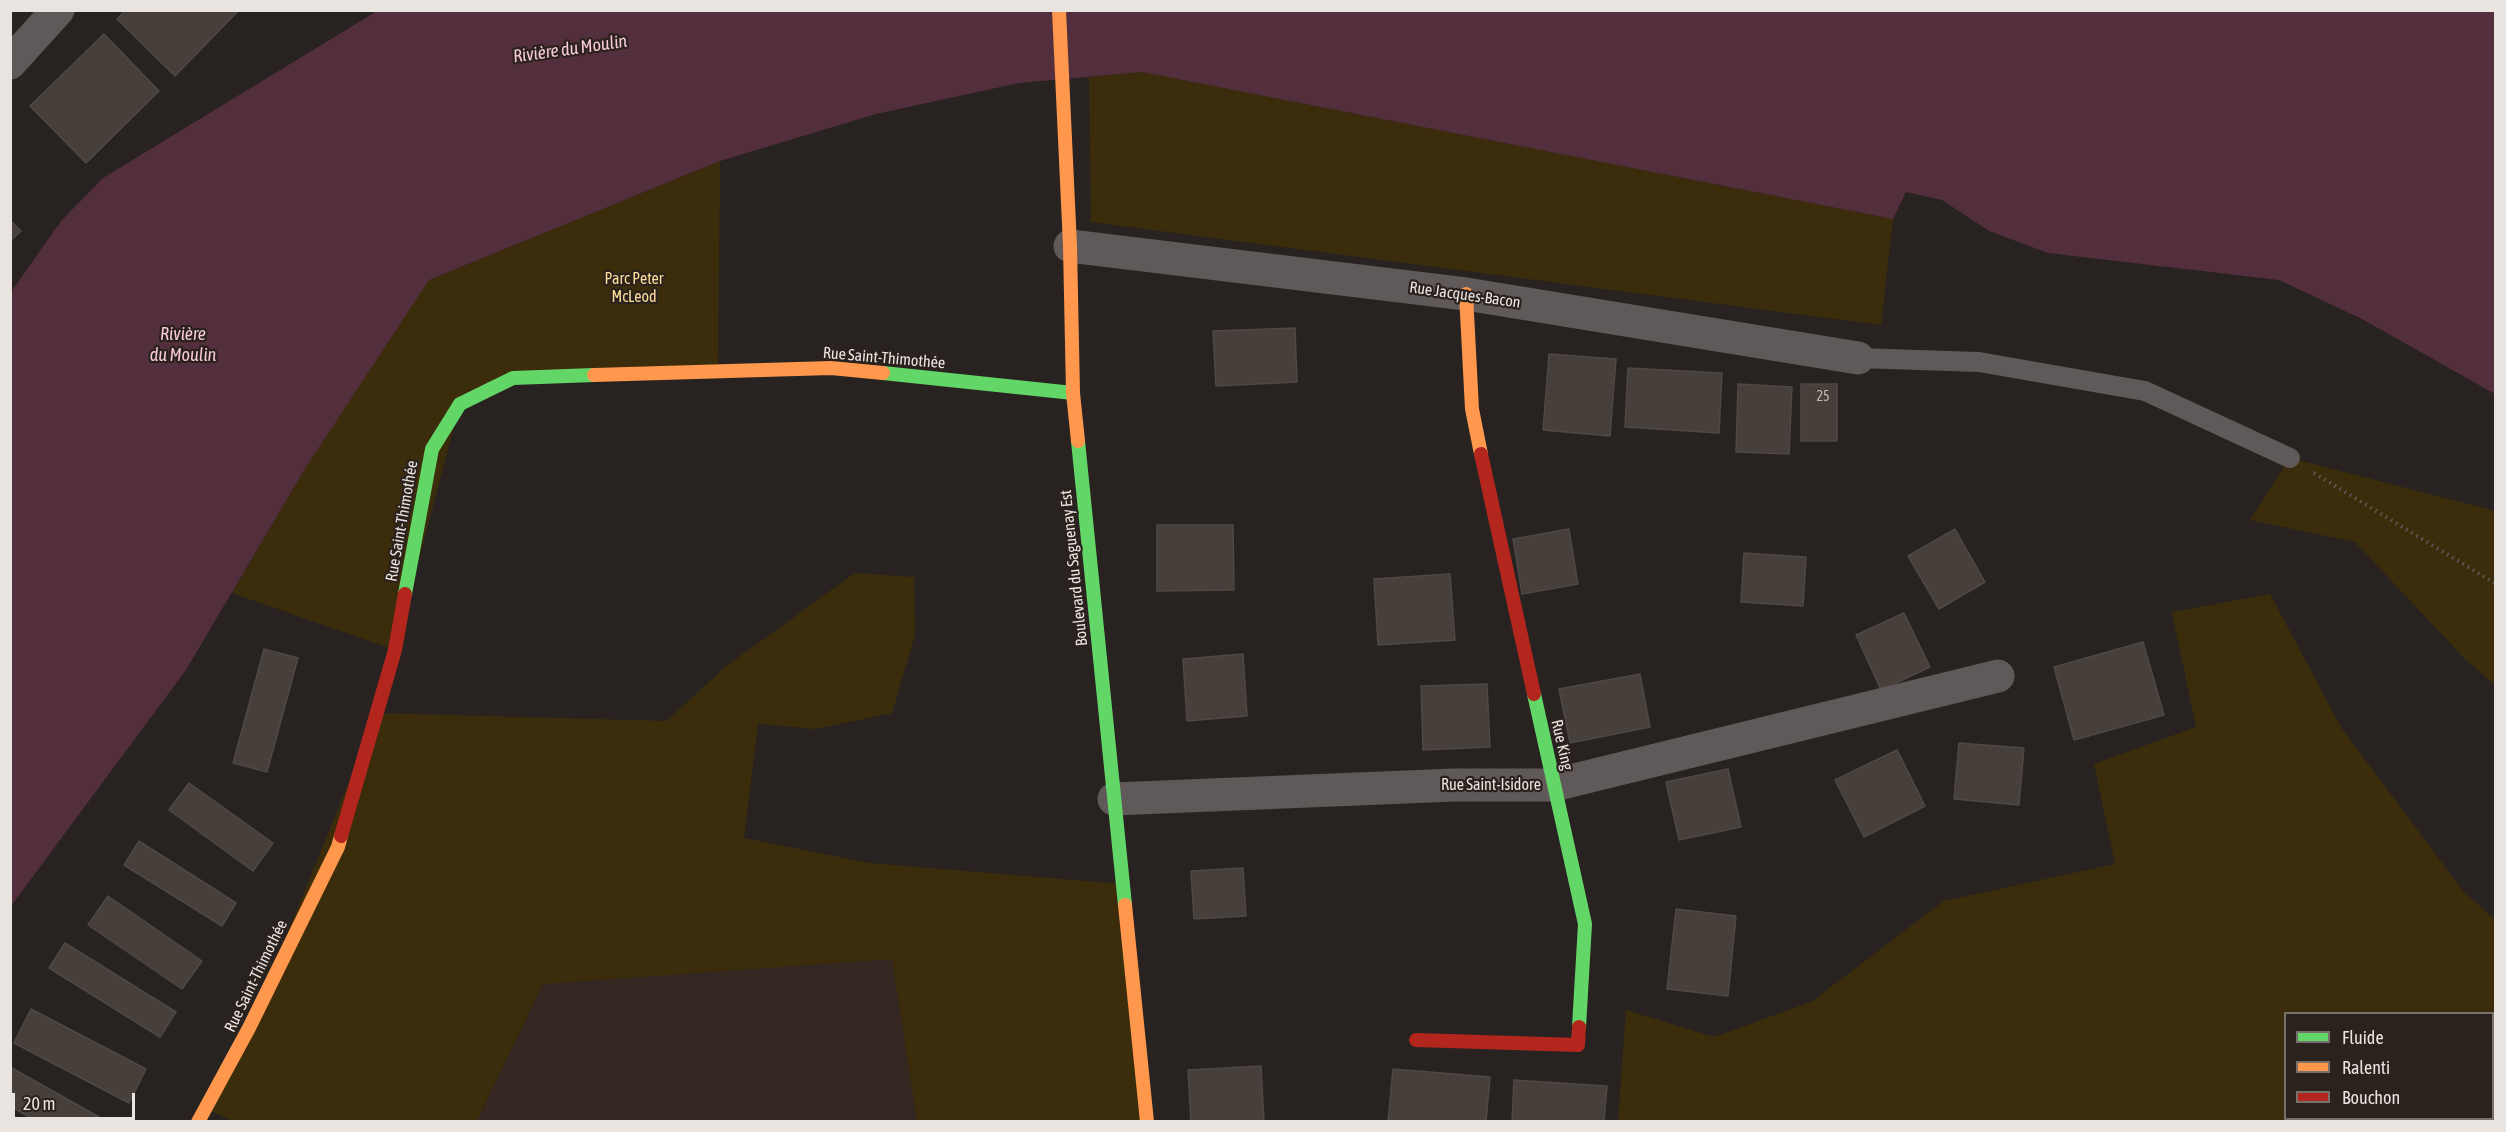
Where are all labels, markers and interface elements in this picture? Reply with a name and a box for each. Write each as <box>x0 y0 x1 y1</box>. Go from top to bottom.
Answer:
water label: Rivière du Moulin <box>512 30 628 68</box>
park label: Parc Peter McLeod <box>604 269 664 307</box>
street label: Rue Jacques-Bacon <box>1408 278 1522 312</box>
water label: Rivière du Moulin <box>150 323 216 366</box>
street label: Rue Saint-Thimothée <box>822 343 946 373</box>
house number: 25 <box>1816 389 1830 405</box>
street label: Rue Saint-Thimothée <box>382 459 422 583</box>
street label: Boulevard du Saguenay Est <box>1056 489 1092 647</box>
street label: Rue King <box>1547 718 1577 772</box>
street label: Rue Saint-Isidore <box>1441 775 1541 795</box>
street label: Rue Saint-Thimothée <box>221 917 291 1035</box>
legend <box>2284 1012 2494 1120</box>
text: Fluide <box>2342 1027 2384 1048</box>
text: Ralenti <box>2342 1057 2390 1078</box>
scale bar <box>15 1081 138 1119</box>
text: Bouchon <box>2342 1087 2400 1108</box>
text: 20 m <box>23 1093 55 1114</box>

